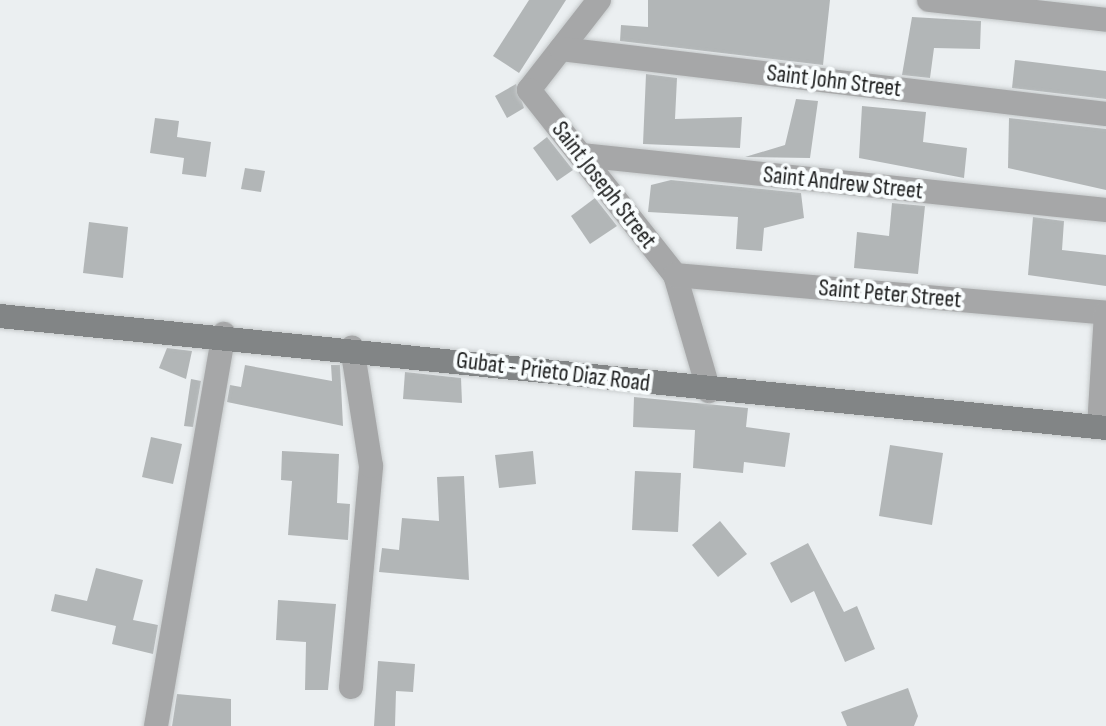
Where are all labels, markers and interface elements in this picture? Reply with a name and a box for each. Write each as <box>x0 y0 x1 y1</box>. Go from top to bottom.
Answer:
street label: Saint John Street <box>765 58 903 104</box>
street label: Saint Joseph Street <box>545 116 663 254</box>
street label: Saint Andrew Street <box>762 160 924 206</box>
street label: Saint Peter Street <box>817 273 963 315</box>
street label: Gubat - Prieto Diaz Road <box>455 346 651 398</box>

